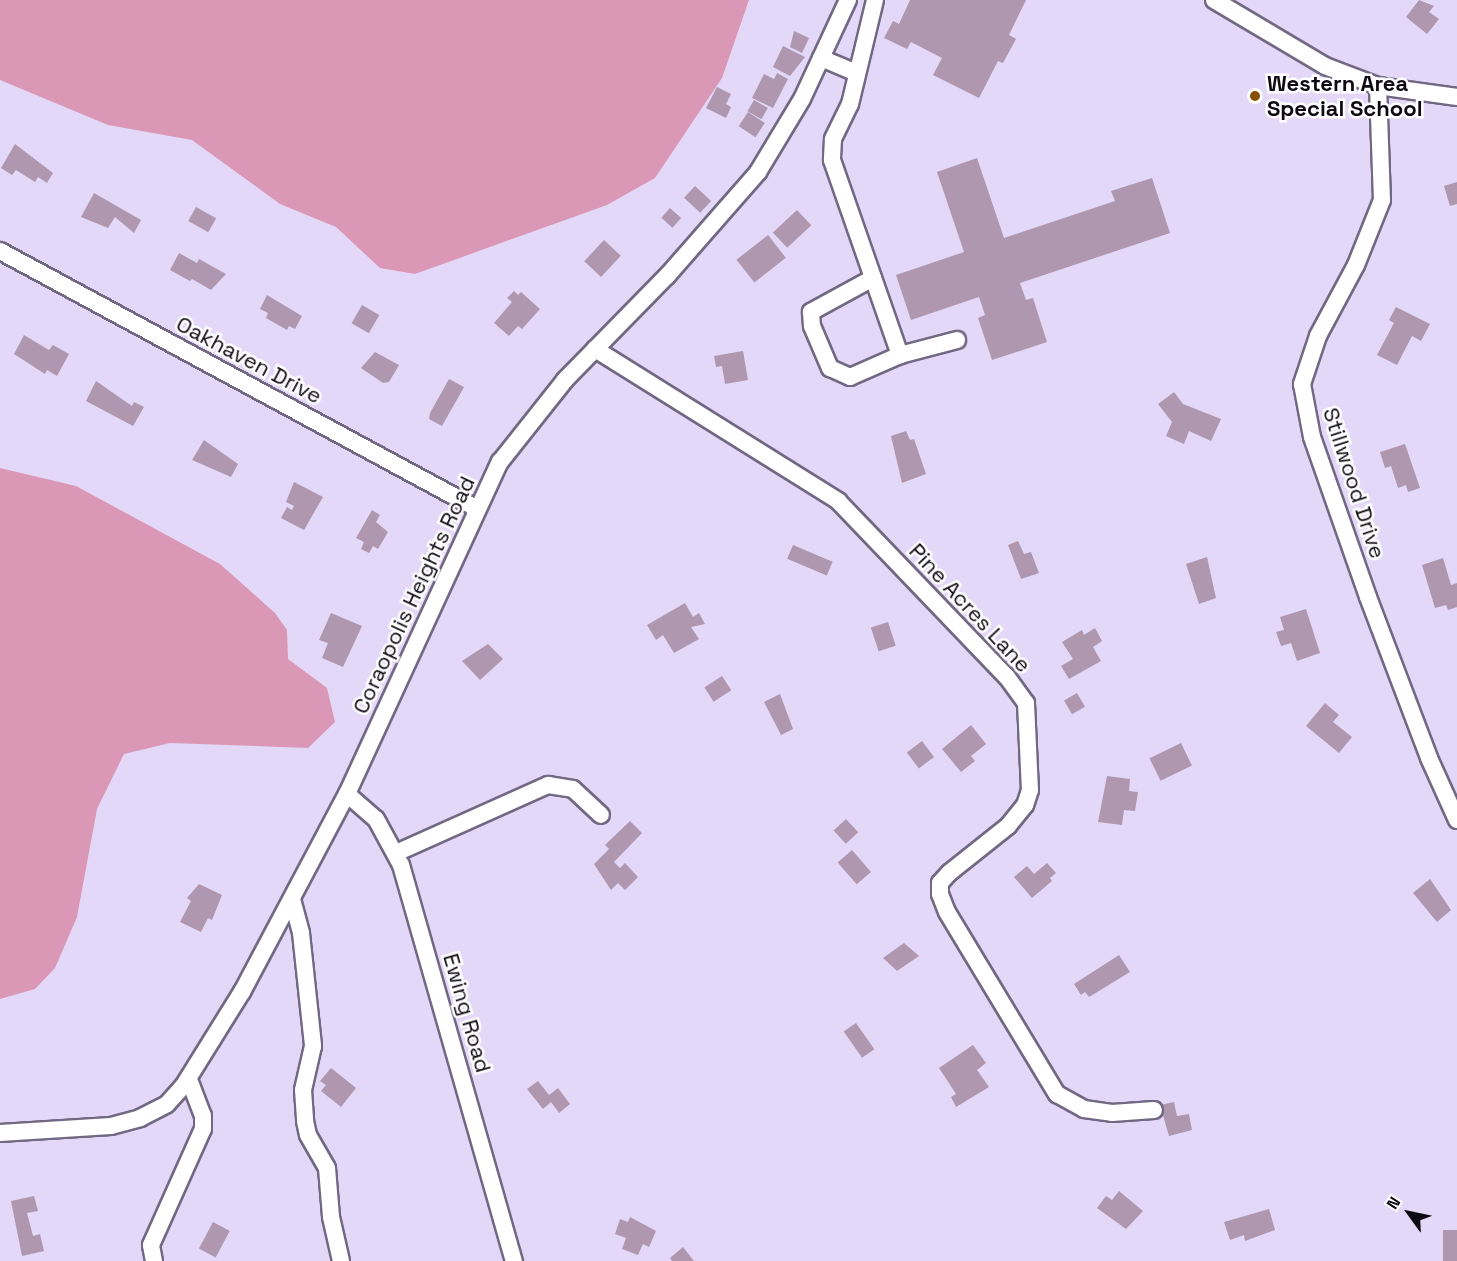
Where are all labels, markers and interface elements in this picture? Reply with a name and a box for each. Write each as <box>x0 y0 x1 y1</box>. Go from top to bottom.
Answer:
place label: Western Area Special School <box>1267 70 1423 122</box>
marker: Western Area Special School <box>1248 89 1262 103</box>
street label: Oakhaven Drive <box>172 311 326 409</box>
street label: Stillwood Drive <box>1317 404 1391 562</box>
street label: Coraopolis Heights Road <box>347 472 481 718</box>
street label: Pine Acres Lane <box>903 538 1037 678</box>
street label: Ewing Road <box>437 950 497 1076</box>
north arrow <box>1379 1183 1439 1243</box>
text: N <box>1382 1193 1405 1213</box>

